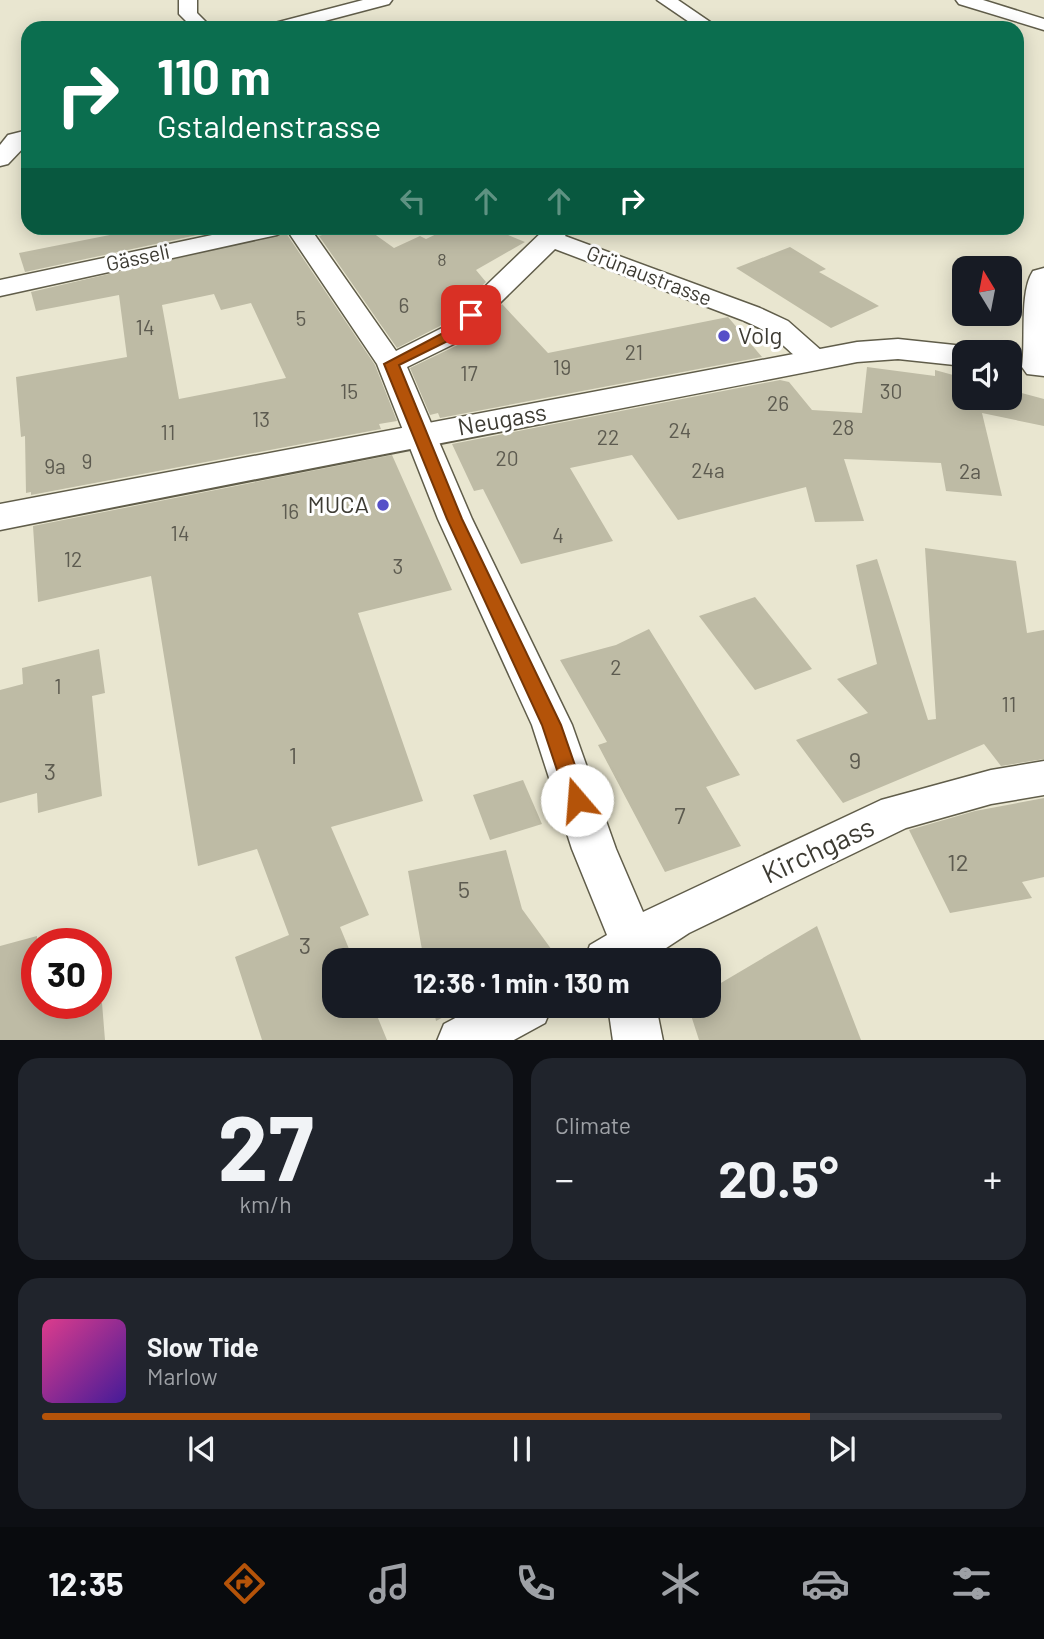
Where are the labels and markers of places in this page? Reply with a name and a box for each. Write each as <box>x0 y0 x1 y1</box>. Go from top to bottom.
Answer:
pin <box>441 285 501 345</box>
place label: Volg <box>738 320 782 349</box>
marker: Volg <box>716 328 732 344</box>
place label: MUCA <box>308 489 369 518</box>
marker: MUCA <box>375 497 391 513</box>

